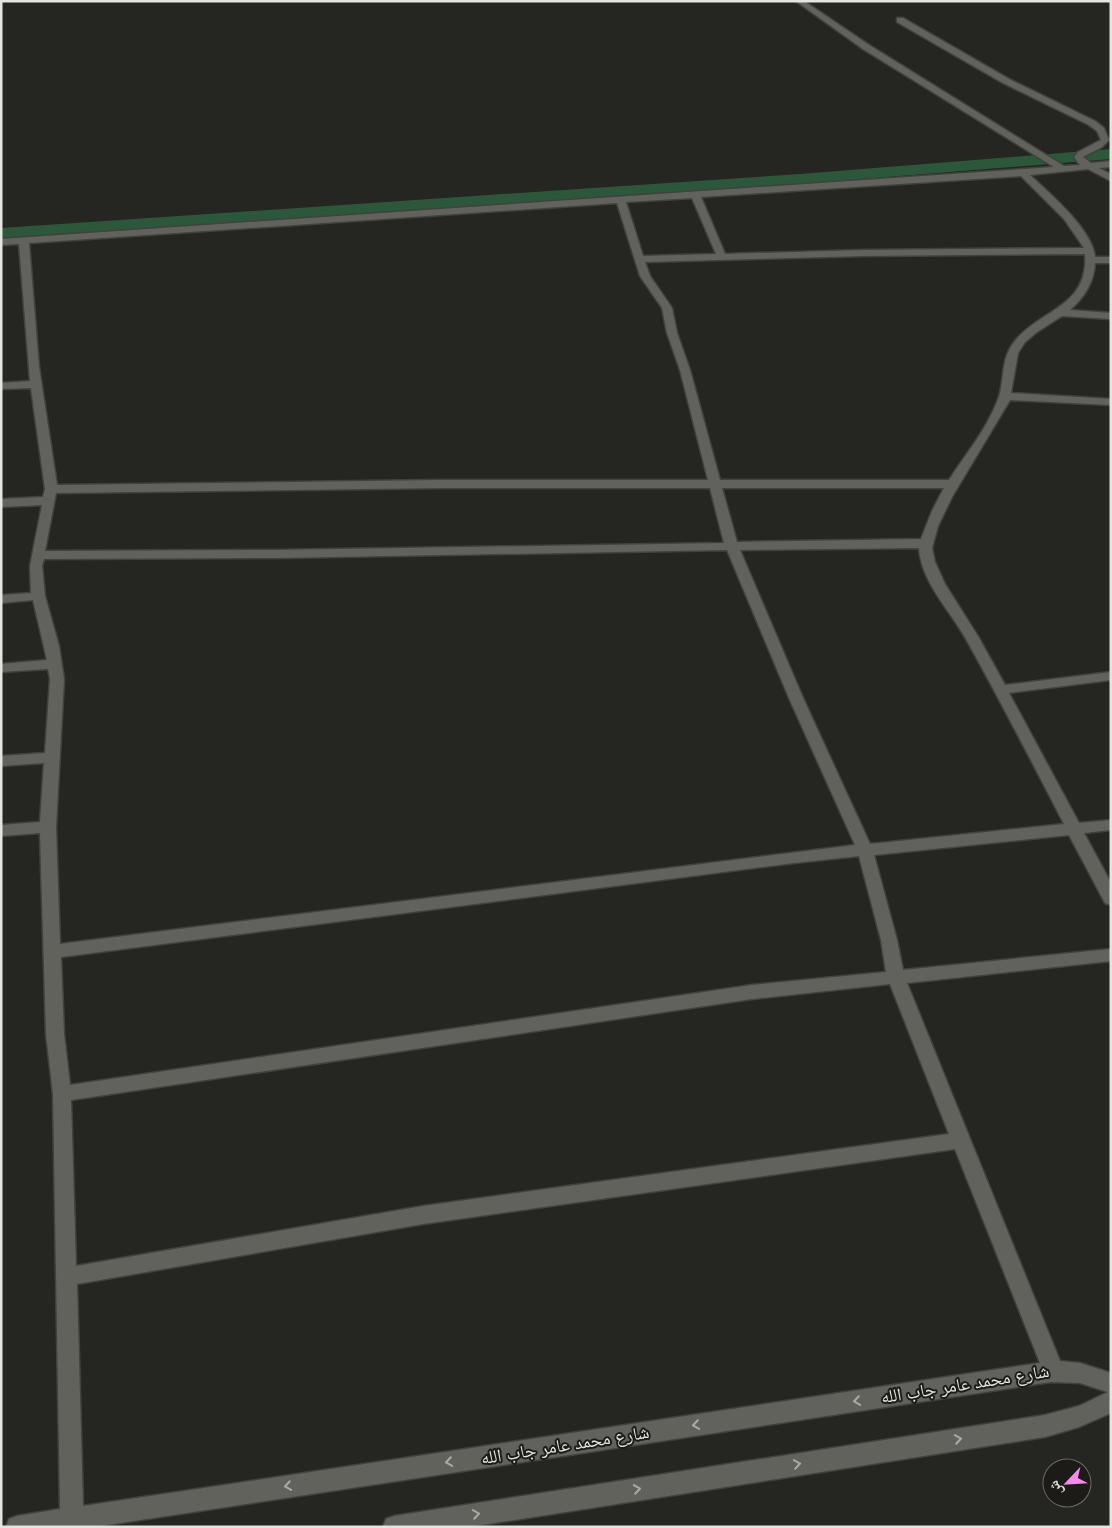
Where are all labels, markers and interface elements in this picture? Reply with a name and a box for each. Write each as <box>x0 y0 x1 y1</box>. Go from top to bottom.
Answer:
street label: شارع محمد عامر جاب الله <box>879 1361 1051 1408</box>
one-way arrow <box>852 1395 860 1406</box>
one-way arrow <box>692 1419 700 1430</box>
street label: شارع محمد عامر جاب الله <box>479 1422 651 1469</box>
one-way arrow <box>954 1434 962 1445</box>
one-way arrow <box>444 1457 453 1467</box>
north arrow <box>1042 1458 1092 1508</box>
one-way arrow <box>794 1459 802 1470</box>
text: ش <box>1045 1478 1067 1499</box>
one-way arrow <box>284 1481 292 1491</box>
one-way arrow <box>633 1484 641 1495</box>
one-way arrow <box>473 1509 481 1520</box>

